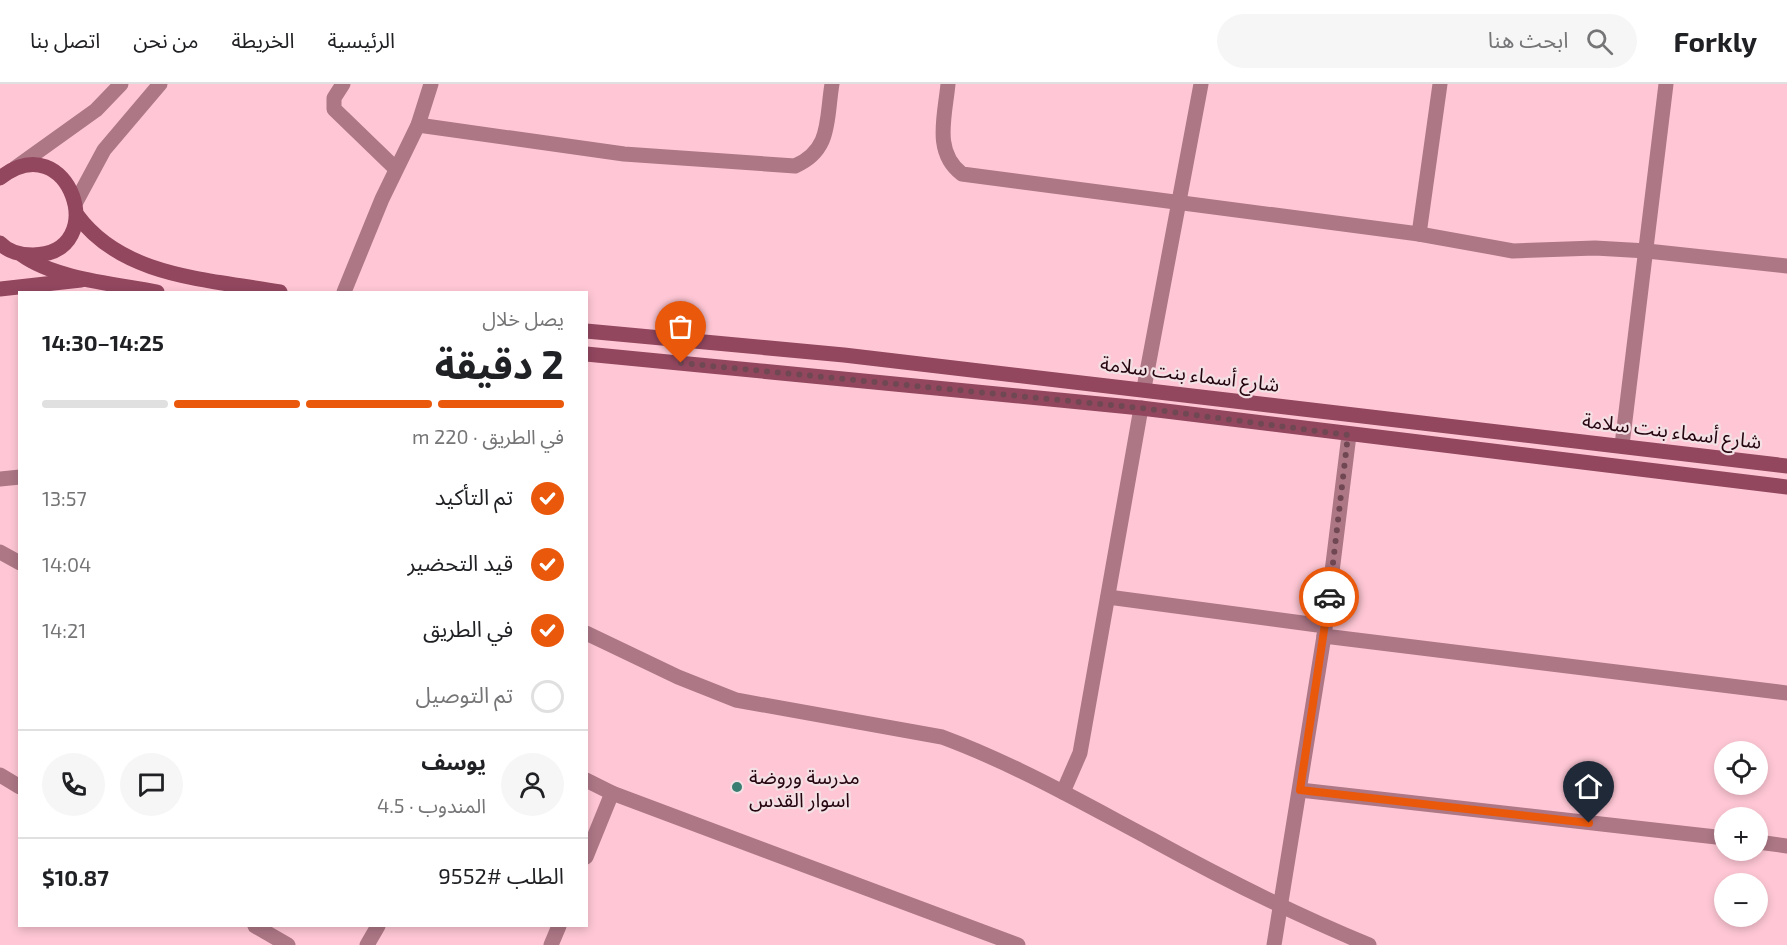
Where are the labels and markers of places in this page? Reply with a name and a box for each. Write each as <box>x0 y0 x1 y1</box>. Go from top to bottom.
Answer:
pin <box>655 301 706 363</box>
pin <box>1563 761 1614 823</box>
place label: مدرسة وروضة اسوار القدس <box>749 764 860 812</box>
marker: مدرسة وروضة اسوار القدس <box>730 780 744 794</box>

